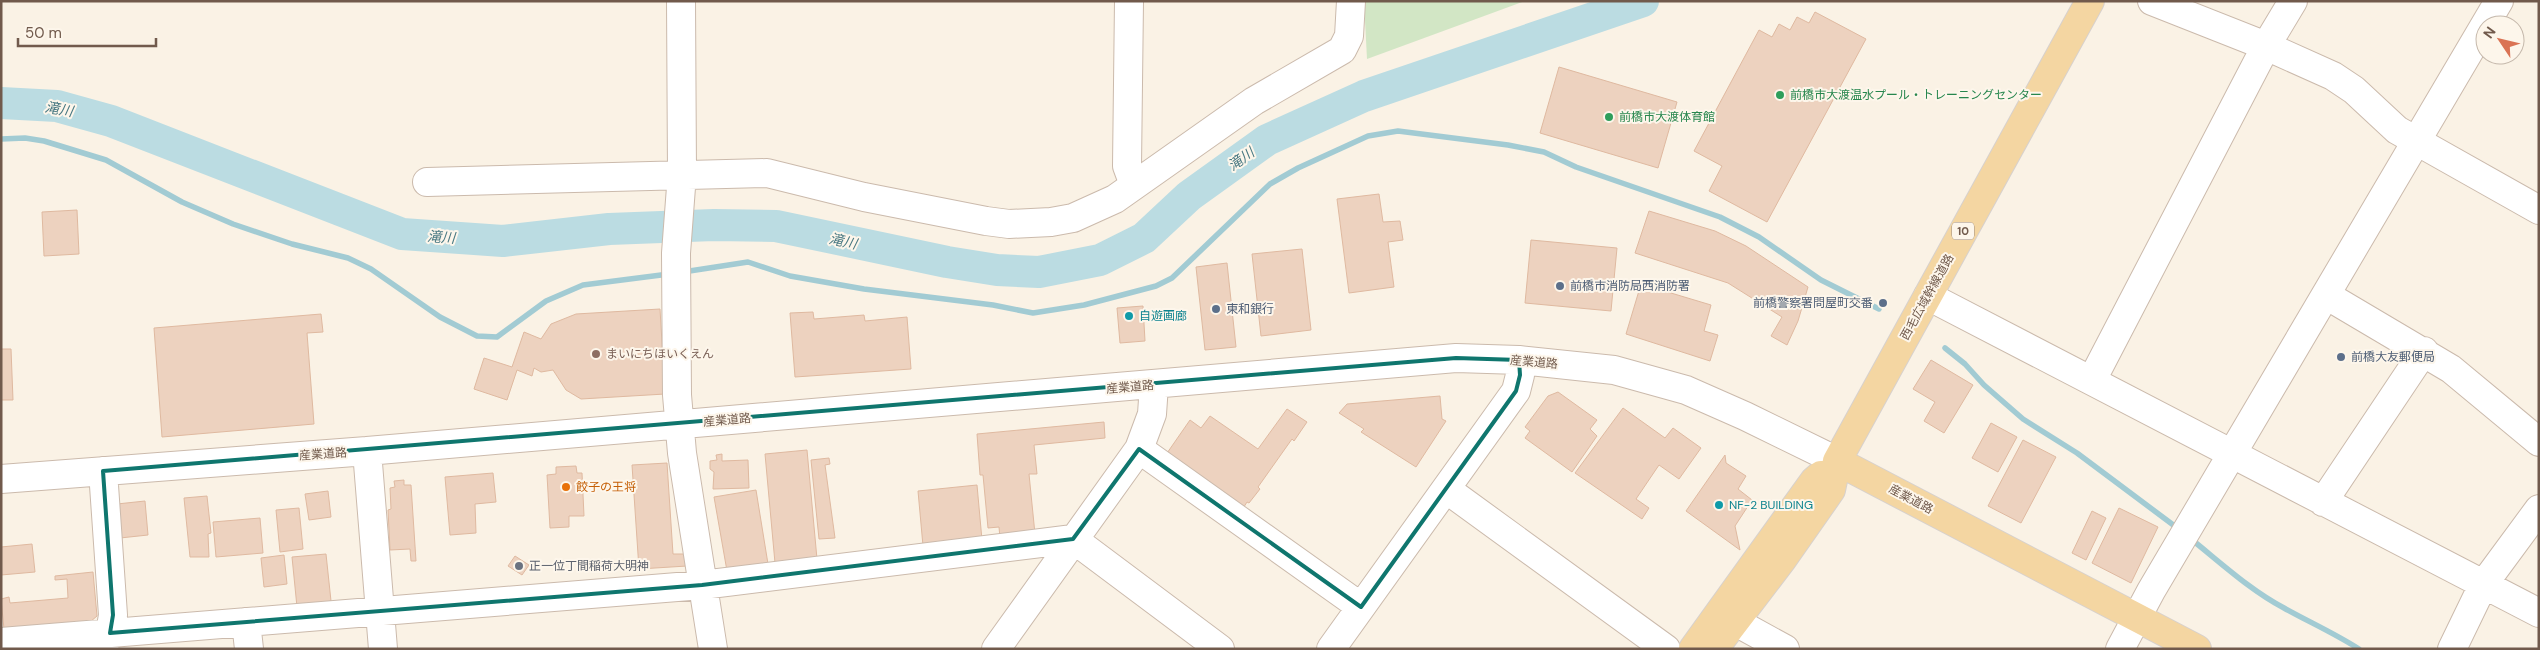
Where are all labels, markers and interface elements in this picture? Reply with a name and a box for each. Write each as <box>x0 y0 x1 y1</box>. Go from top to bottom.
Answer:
scale bar <box>18 15 155 47</box>
north arrow <box>2475 15 2525 65</box>
text: 50 m <box>25 23 62 43</box>
text: N <box>2479 23 2500 42</box>
place label: 前橋市大渡温水プール・トレーニングセンター <box>1790 87 2042 103</box>
marker: 前橋市大渡温水プール・トレーニングセンター <box>1774 89 1786 101</box>
water label: 滝川 <box>44 98 76 121</box>
place label: 前橋市大渡体育館 <box>1619 109 1715 125</box>
marker: 前橋市大渡体育館 <box>1603 111 1615 123</box>
water label: 滝川 <box>1224 142 1259 175</box>
road number: 10 <box>1952 222 1974 240</box>
water label: 滝川 <box>426 227 458 247</box>
water label: 滝川 <box>827 229 861 253</box>
street label: 西毛広域幹線道路 <box>1897 251 1957 343</box>
place label: 前橋市消防局西消防署 <box>1570 278 1690 294</box>
marker: 前橋市消防局西消防署 <box>1554 280 1566 292</box>
place label: 前橋警察署問屋町交番 <box>1753 295 1873 311</box>
marker: 前橋警察署問屋町交番 <box>1877 297 1889 309</box>
place label: 東和銀行 <box>1226 301 1274 317</box>
marker: 東和銀行 <box>1210 303 1222 315</box>
place label: 自遊画廊 <box>1139 308 1187 324</box>
marker: 自遊画廊 <box>1123 310 1135 322</box>
place label: まいにちほいくえん <box>606 346 714 362</box>
marker: まいにちほいくえん <box>590 348 602 360</box>
place label: 前橋大友郵便局 <box>2351 349 2435 365</box>
marker: 前橋大友郵便局 <box>2335 351 2347 363</box>
street label: 産業道路 <box>1509 352 1559 372</box>
street label: 産業道路 <box>1105 377 1155 397</box>
street label: 産業道路 <box>702 410 752 430</box>
street label: 産業道路 <box>298 444 348 464</box>
place label: 餃子の王将 <box>576 479 636 495</box>
marker: 餃子の王将 <box>560 481 572 493</box>
street label: 産業道路 <box>1886 481 1936 517</box>
place label: NF-2 BUILDING <box>1729 497 1813 513</box>
marker: NF-2 BUILDING <box>1713 499 1725 511</box>
place label: 正一位丁間稲荷大明神 <box>529 558 649 574</box>
marker: 正一位丁間稲荷大明神 <box>513 560 525 572</box>

